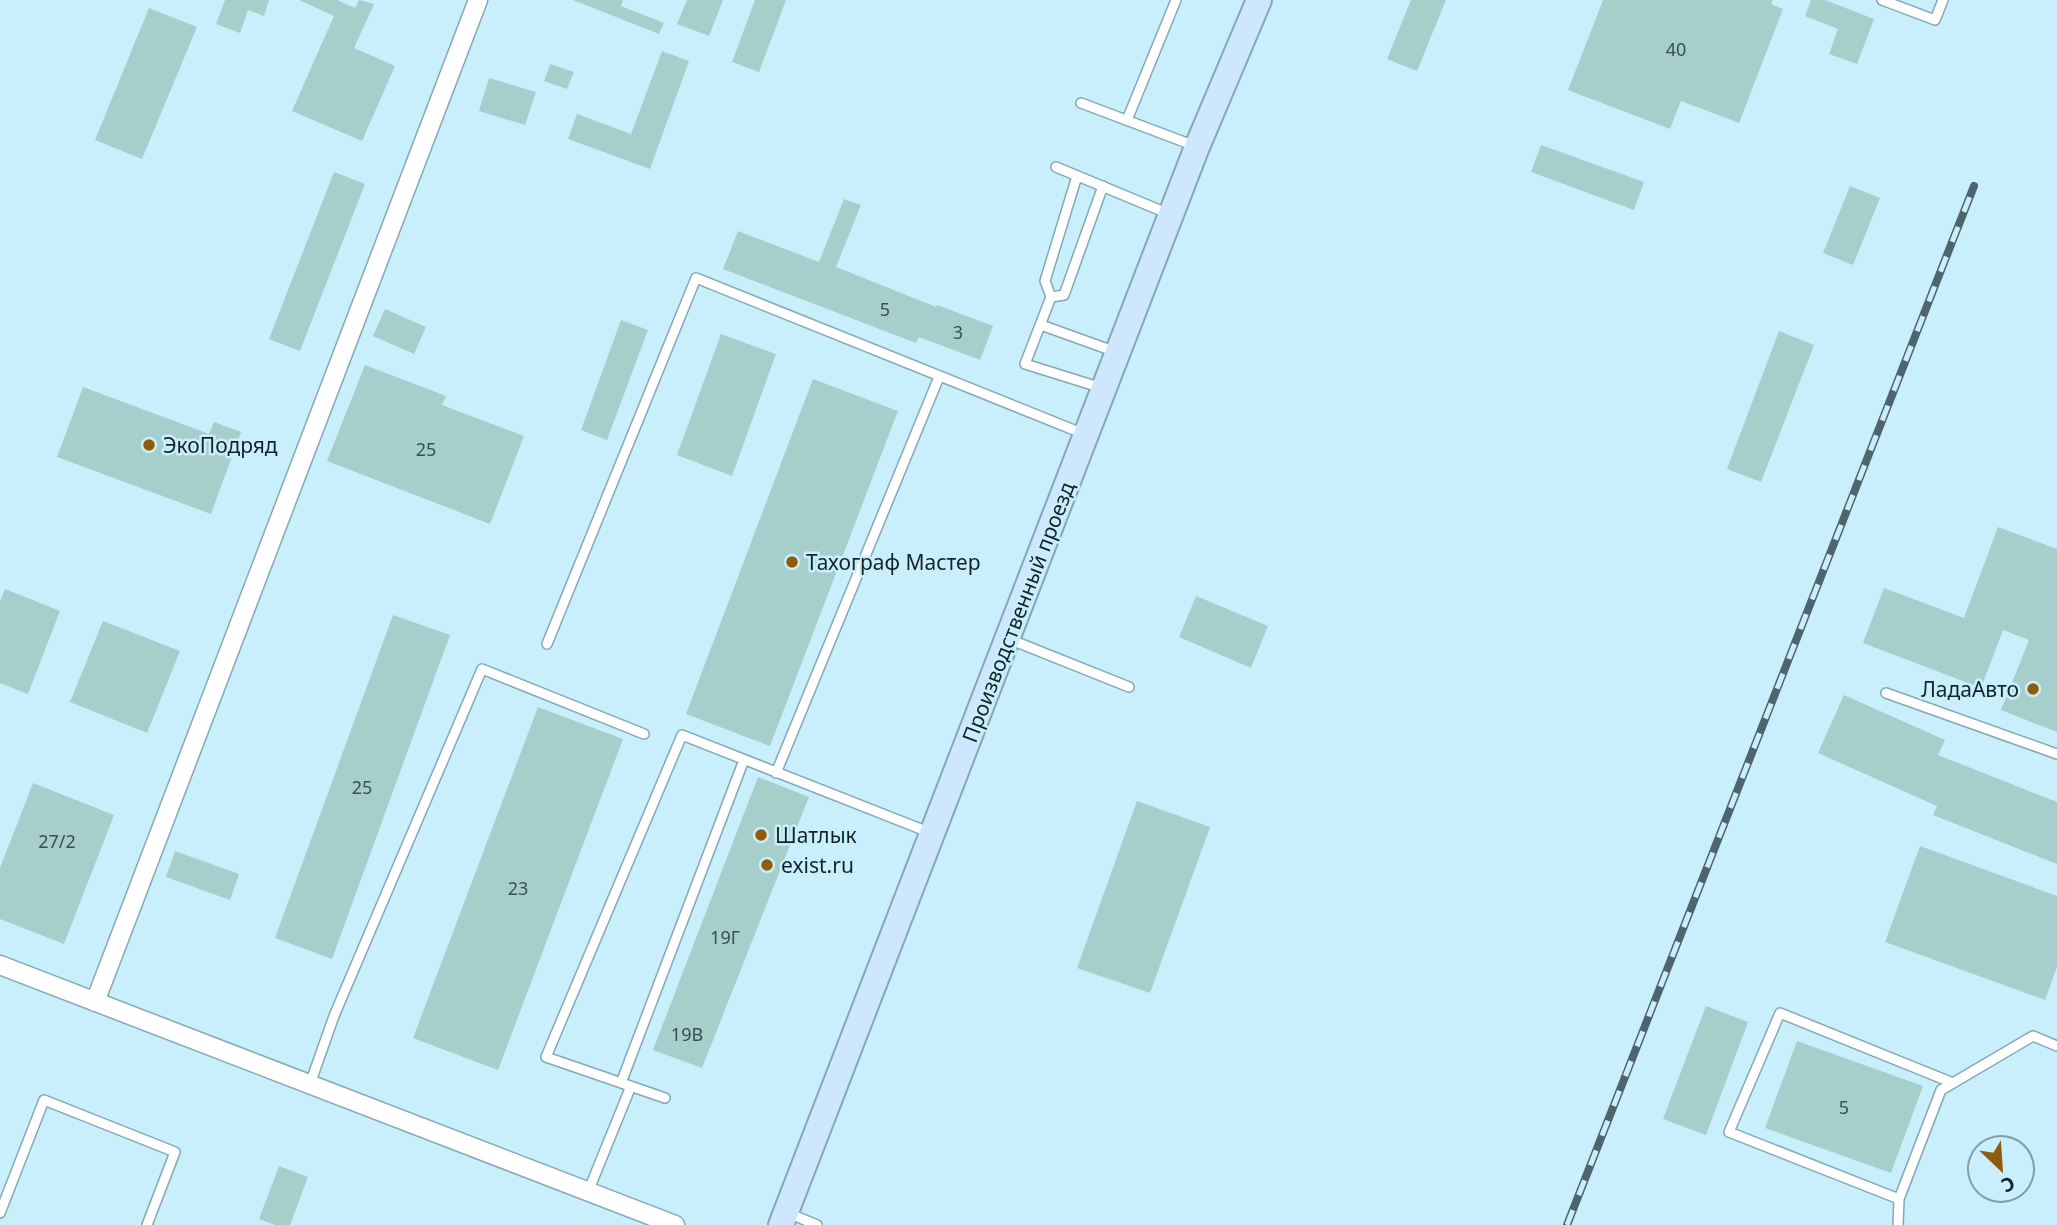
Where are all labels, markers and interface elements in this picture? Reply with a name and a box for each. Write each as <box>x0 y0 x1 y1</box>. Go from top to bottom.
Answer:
house number: 40 <box>1666 37 1686 61</box>
house number: 5 <box>880 297 890 321</box>
house number: 3 <box>953 320 963 344</box>
place label: ЭкоПодряд <box>163 431 278 459</box>
marker: ЭкоПодряд <box>141 437 157 453</box>
house number: 25 <box>416 437 436 461</box>
street label: Производственный проезд <box>955 477 1081 746</box>
place label: Тахограф Мастер <box>806 548 980 576</box>
marker: Тахограф Мастер <box>784 554 800 570</box>
place label: ЛадаАвто <box>1921 675 2019 703</box>
marker: ЛадаАвто <box>2025 681 2041 697</box>
house number: 25 <box>352 775 372 799</box>
place label: Шатлык <box>775 821 857 849</box>
marker: Шатлык <box>753 827 769 843</box>
house number: 27/2 <box>38 829 76 853</box>
place label: exist.ru <box>781 851 854 879</box>
marker: exist.ru <box>759 857 775 873</box>
house number: 23 <box>508 876 528 900</box>
house number: 19Г <box>710 925 740 949</box>
house number: 19В <box>671 1022 703 1046</box>
house number: 5 <box>1839 1095 1849 1119</box>
north arrow <box>1966 1134 2036 1204</box>
text: С <box>1997 1170 2019 1199</box>

